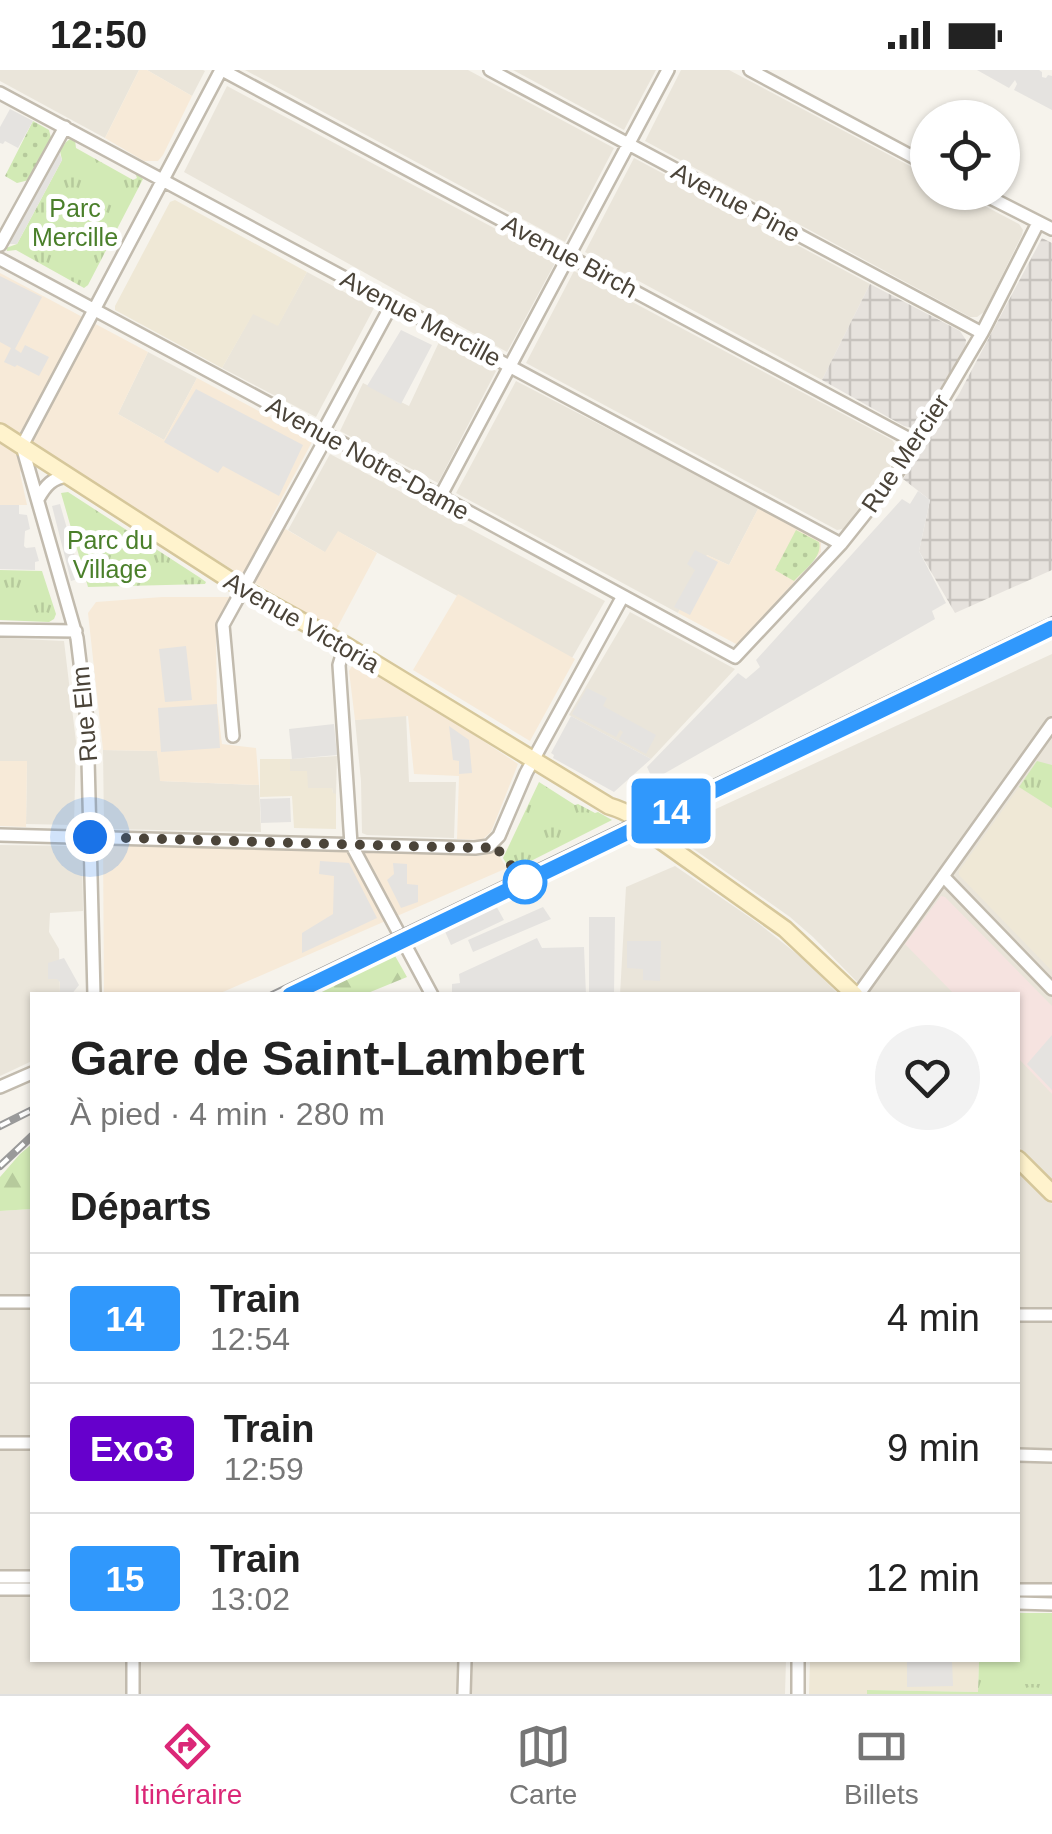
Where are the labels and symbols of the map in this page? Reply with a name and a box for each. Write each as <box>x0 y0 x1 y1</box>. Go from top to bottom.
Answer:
street label: Avenue Pine <box>667 156 805 248</box>
park label: Parc Mercille <box>32 194 118 251</box>
street label: Avenue Birch <box>498 209 642 303</box>
street label: Avenue Mercille <box>336 264 506 372</box>
street label: Rue Mercier <box>855 389 955 517</box>
street label: Avenue Notre-Dame <box>262 391 474 525</box>
park label: Parc du Village <box>67 526 153 583</box>
street label: Avenue Victoria <box>220 566 385 678</box>
street label: Rue Elm <box>66 665 102 763</box>
line badge: 14 <box>626 778 716 844</box>
your location <box>65 812 115 862</box>
unlabelled marker <box>504 861 546 903</box>

